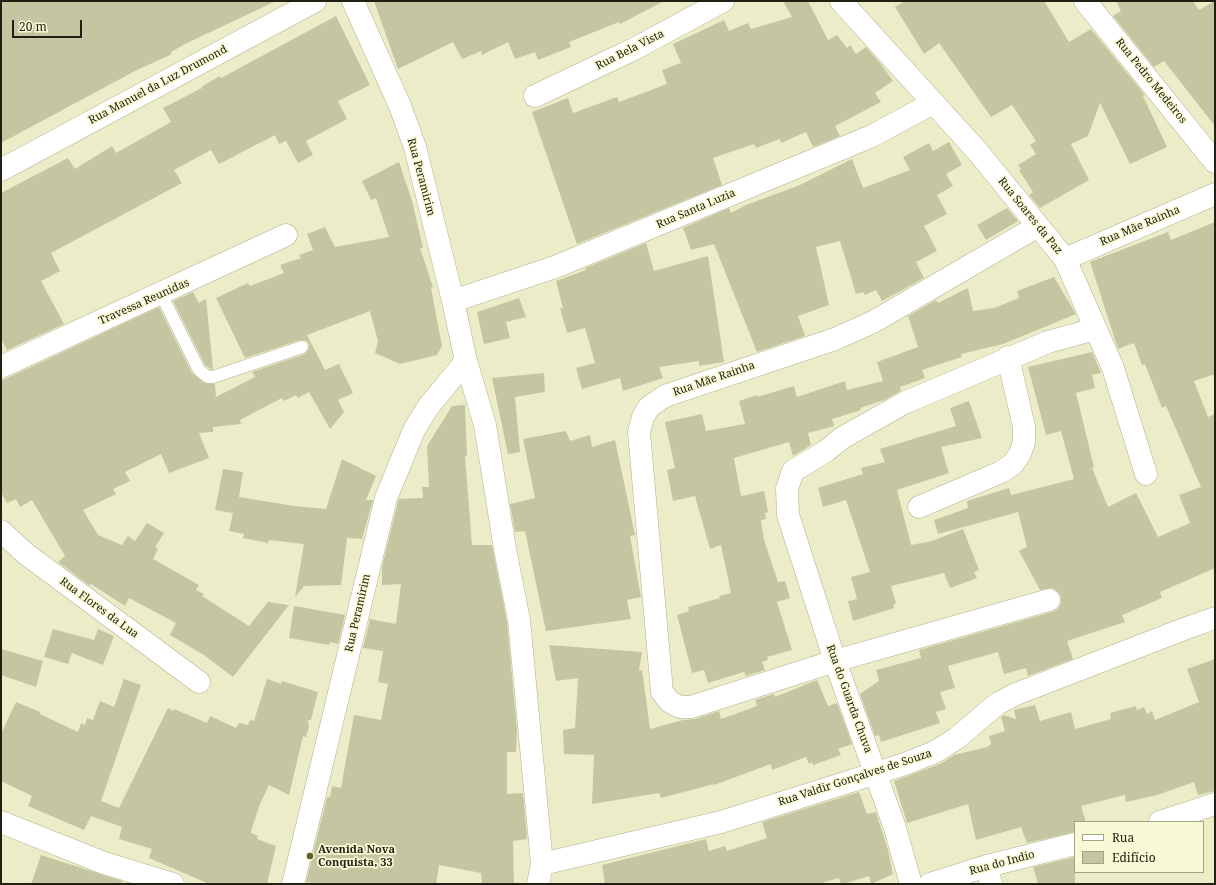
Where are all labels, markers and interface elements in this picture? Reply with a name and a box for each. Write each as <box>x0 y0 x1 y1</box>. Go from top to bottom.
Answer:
scale bar <box>14 12 84 38</box>
text: 20 m <box>19 18 47 35</box>
street label: Rua Bela Vista <box>594 27 666 73</box>
street label: Rua Pedro Medeiros <box>1113 36 1189 126</box>
street label: Rua Manuel da Luz Drumond <box>87 43 229 127</box>
street label: Rua Peramirim <box>404 137 438 217</box>
street label: Rua Soares da Paz <box>995 175 1065 257</box>
street label: Rua Santa Luzia <box>654 186 738 232</box>
street label: Rua Mãe Rainha <box>1098 203 1182 249</box>
street label: Travessa Reunidas <box>97 276 191 328</box>
street label: Rua Mãe Rainha <box>671 359 757 399</box>
street label: Rua Peramirim <box>343 573 373 653</box>
street label: Rua Flores da Lua <box>57 575 141 641</box>
street label: Rua do Guarda Chuva <box>823 643 875 755</box>
street label: Rua Valdir Gonçalves de Souza <box>776 747 934 809</box>
legend <box>1074 821 1204 873</box>
text: Rua <box>1112 829 1134 846</box>
place label: Avenida Nova Conquista, 33 <box>318 843 395 869</box>
street label: Rua do Indio <box>968 848 1036 878</box>
text: Edifício <box>1112 849 1156 866</box>
marker: Avenida Nova Conquista, 33 <box>305 851 315 861</box>

